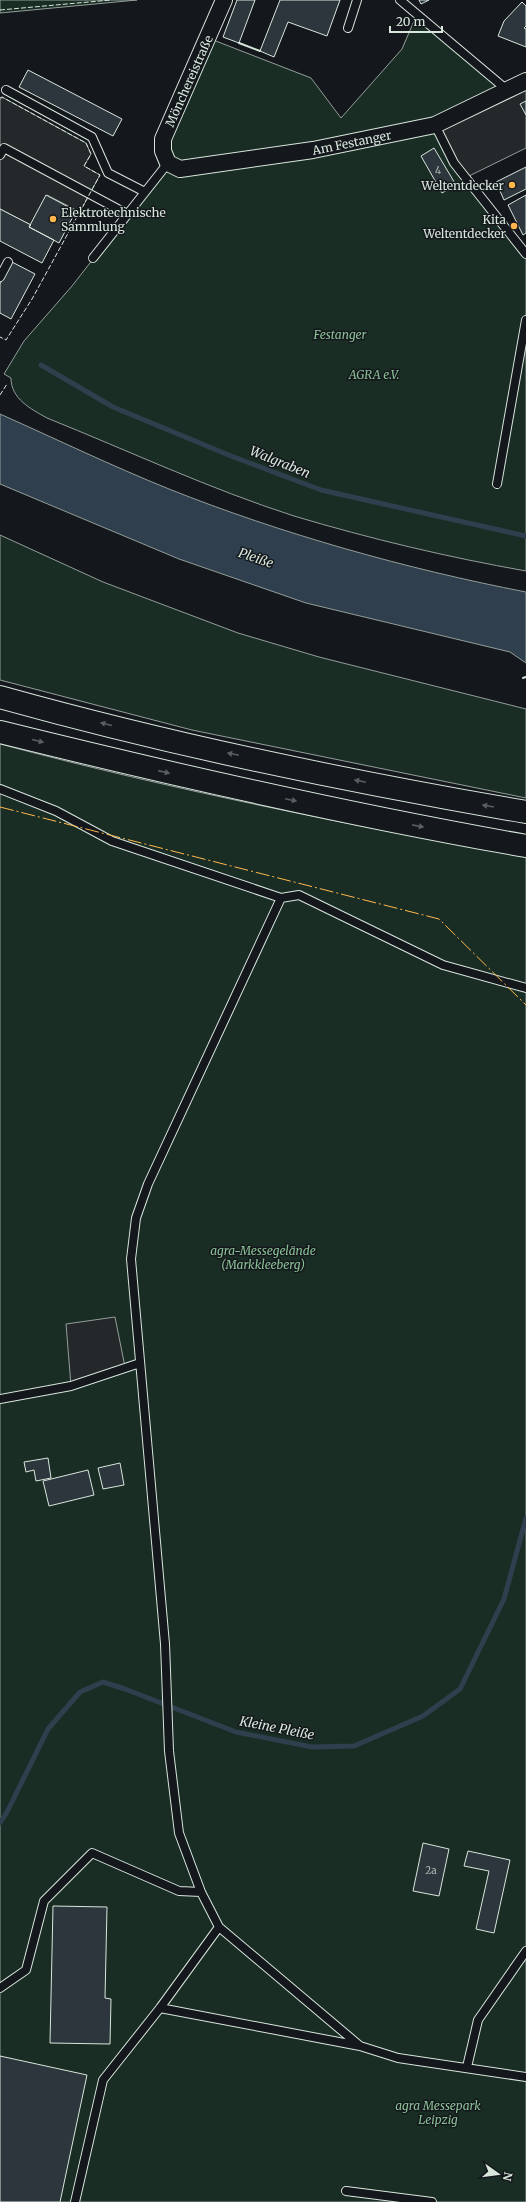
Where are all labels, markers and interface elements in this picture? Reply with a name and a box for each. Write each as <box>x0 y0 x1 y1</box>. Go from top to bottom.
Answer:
scale bar <box>390 8 442 34</box>
text: 20 m <box>396 14 425 29</box>
street label: Mönchereistraße <box>162 33 216 129</box>
street label: Am Festanger <box>310 127 393 158</box>
house number: 4 <box>435 164 441 177</box>
place label: Weltentdecker <box>420 178 505 193</box>
marker: Weltentdecker <box>507 180 517 190</box>
place label: Elektrotechnische Sammlung <box>61 205 166 234</box>
place label: Kita Weltentdecker <box>422 212 507 241</box>
marker: Elektrotechnische Sammlung <box>48 214 58 224</box>
marker: Kita Weltentdecker <box>509 221 519 231</box>
park label: Festanger <box>313 327 368 342</box>
park label: AGRA e.V. <box>348 367 400 382</box>
water label: Walgraben <box>247 442 313 482</box>
water label: Pleiße <box>236 544 276 572</box>
one-way arrow <box>100 721 112 727</box>
one-way arrow <box>32 738 44 744</box>
one-way arrow <box>227 750 239 756</box>
one-way arrow <box>158 769 170 775</box>
one-way arrow <box>354 777 366 783</box>
one-way arrow <box>285 797 297 803</box>
one-way arrow <box>481 802 494 808</box>
one-way arrow <box>412 824 425 830</box>
park label: agra-Messegelände (Markkleeberg) <box>210 1243 316 1272</box>
water label: Kleine Pleiße <box>237 1712 316 1744</box>
house number: 2a <box>425 1864 437 1877</box>
park label: agra Messepark Leipzig <box>395 2098 481 2127</box>
north arrow <box>478 2154 518 2194</box>
text: N <box>500 2171 516 2183</box>

